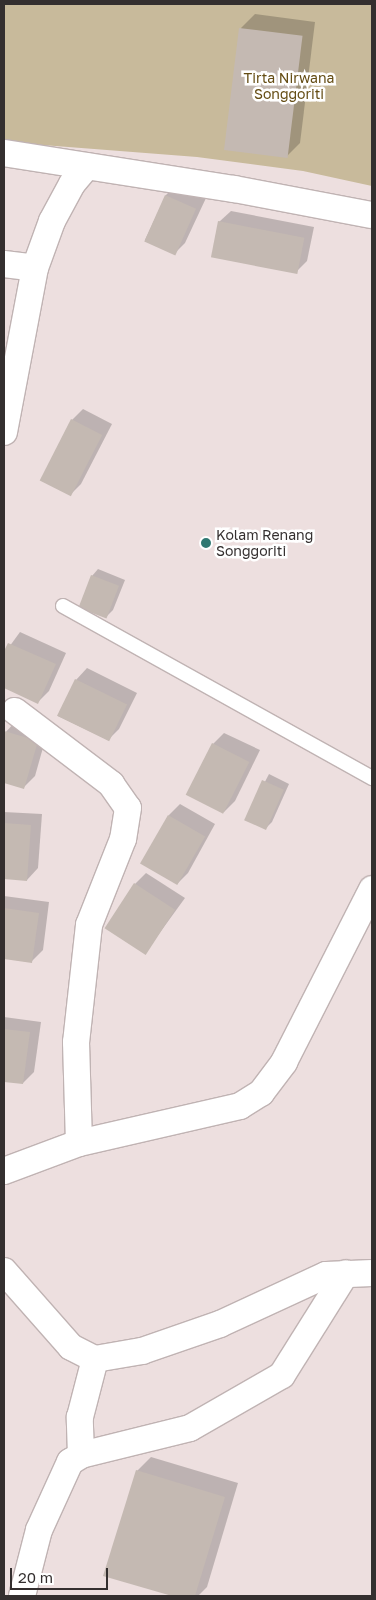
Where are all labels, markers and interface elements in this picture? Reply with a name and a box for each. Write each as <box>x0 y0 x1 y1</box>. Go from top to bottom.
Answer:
park label: Tirta Nirwana Songgoriti <box>244 70 334 102</box>
place label: Kolam Renang Songgoriti <box>216 527 313 560</box>
marker: Kolam Renang Songgoriti <box>200 537 212 549</box>
scale bar <box>12 1558 110 1590</box>
text: 20 m <box>18 1568 53 1586</box>

